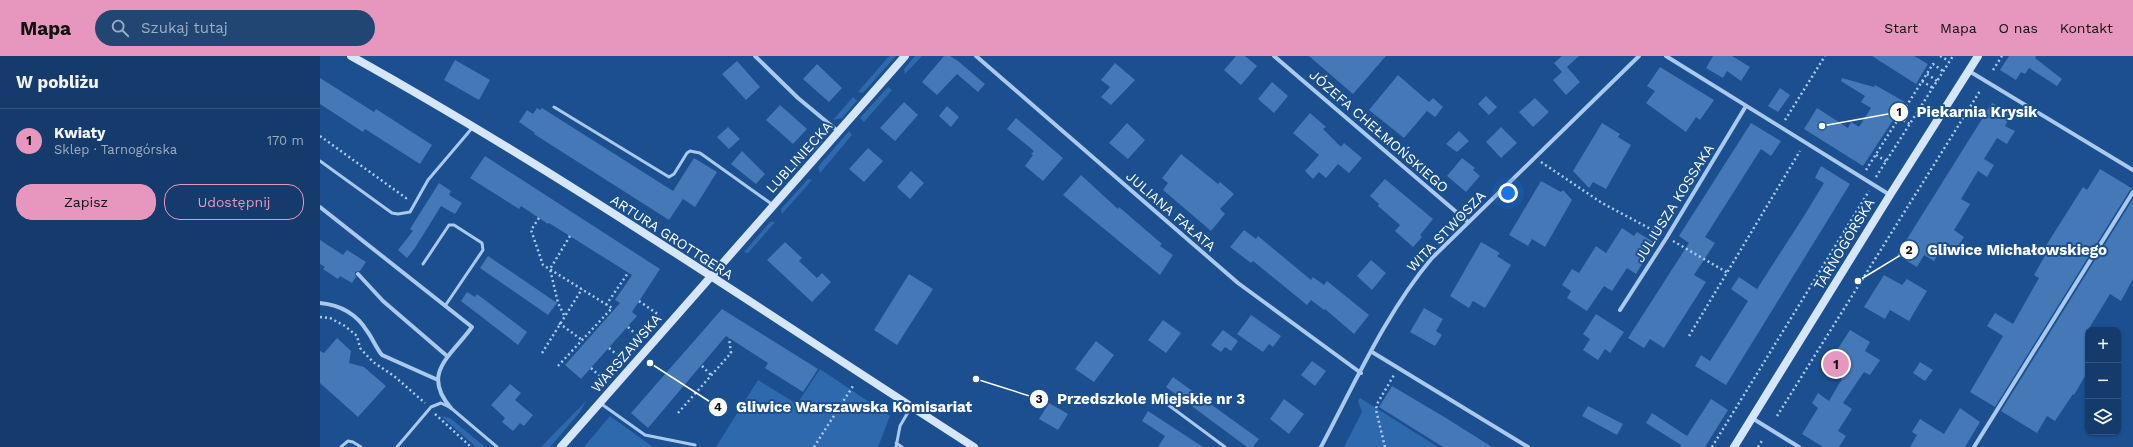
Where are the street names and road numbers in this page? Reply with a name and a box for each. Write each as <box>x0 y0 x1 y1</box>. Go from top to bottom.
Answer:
street label: JÓZEFA CHEŁMOŃSKIEGO <box>1306 66 1452 196</box>
street label: LUBLINIECKA <box>763 118 835 196</box>
street label: JULIUSZA KOSSAKA <box>1631 141 1717 265</box>
street label: JULIANA FAŁATA <box>1123 168 1219 254</box>
street label: WITA STWOSZA <box>1403 187 1489 275</box>
street label: ARTURA GROTTGERA <box>608 191 736 283</box>
street label: TARNOGÓRSKA <box>1810 195 1878 293</box>
street label: WARSZAWSKA <box>588 311 664 395</box>

